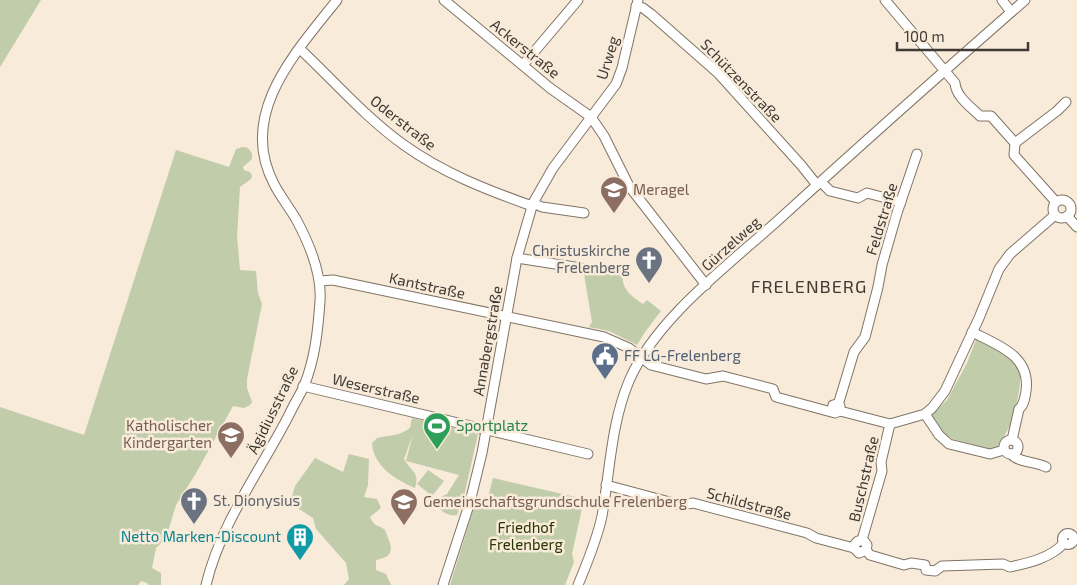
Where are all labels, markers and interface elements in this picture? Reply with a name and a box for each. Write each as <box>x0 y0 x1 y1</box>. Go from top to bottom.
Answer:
street label: Ackerstraße <box>487 15 564 82</box>
scale bar <box>897 20 1028 52</box>
text: 100 m <box>904 27 945 45</box>
street label: Urweg <box>592 33 622 82</box>
street label: Schützenstraße <box>697 35 786 126</box>
street label: Oderstraße <box>367 91 440 153</box>
school or university icon: Meragel <box>599 175 629 214</box>
place label: Meragel <box>633 180 690 198</box>
street label: Feldstraße <box>862 180 901 257</box>
street label: Gürzelweg <box>697 212 764 274</box>
place label: Christuskirche Frelenberg <box>532 241 631 276</box>
church icon: Christuskirche Frelenberg <box>634 245 664 284</box>
street label: Kantstraße <box>388 268 467 302</box>
district label: FRELENBERG <box>751 275 867 297</box>
street label: Annabergstraße <box>468 284 506 397</box>
public building icon: FF LG-Frelenberg <box>590 341 620 380</box>
place label: FF LG-Frelenberg <box>624 346 741 364</box>
street label: Ägidiusstraße <box>243 363 301 457</box>
street label: Weserstraße <box>331 369 422 407</box>
sports icon: Sportplatz <box>422 411 452 450</box>
place label: Katholischer Kindergarten <box>123 416 212 451</box>
place label: Sportplatz <box>456 416 528 434</box>
school or university icon: Katholischer Kindergarten <box>216 420 246 459</box>
street label: Buschstraße <box>844 434 882 523</box>
street label: Schildstraße <box>705 483 794 523</box>
church icon: St. Dionysius <box>179 486 209 525</box>
school or university icon: Gemeinschaftsgrundschule Frelenberg <box>389 487 419 526</box>
place label: St. Dionysius <box>213 491 300 509</box>
place label: Gemeinschaftsgrundschule Frelenberg <box>423 492 688 510</box>
park label: Friedhof Frelenberg <box>489 518 564 553</box>
building icon: Netto Marken-Discount <box>285 522 315 561</box>
place label: Netto Marken-Discount <box>121 527 281 545</box>

